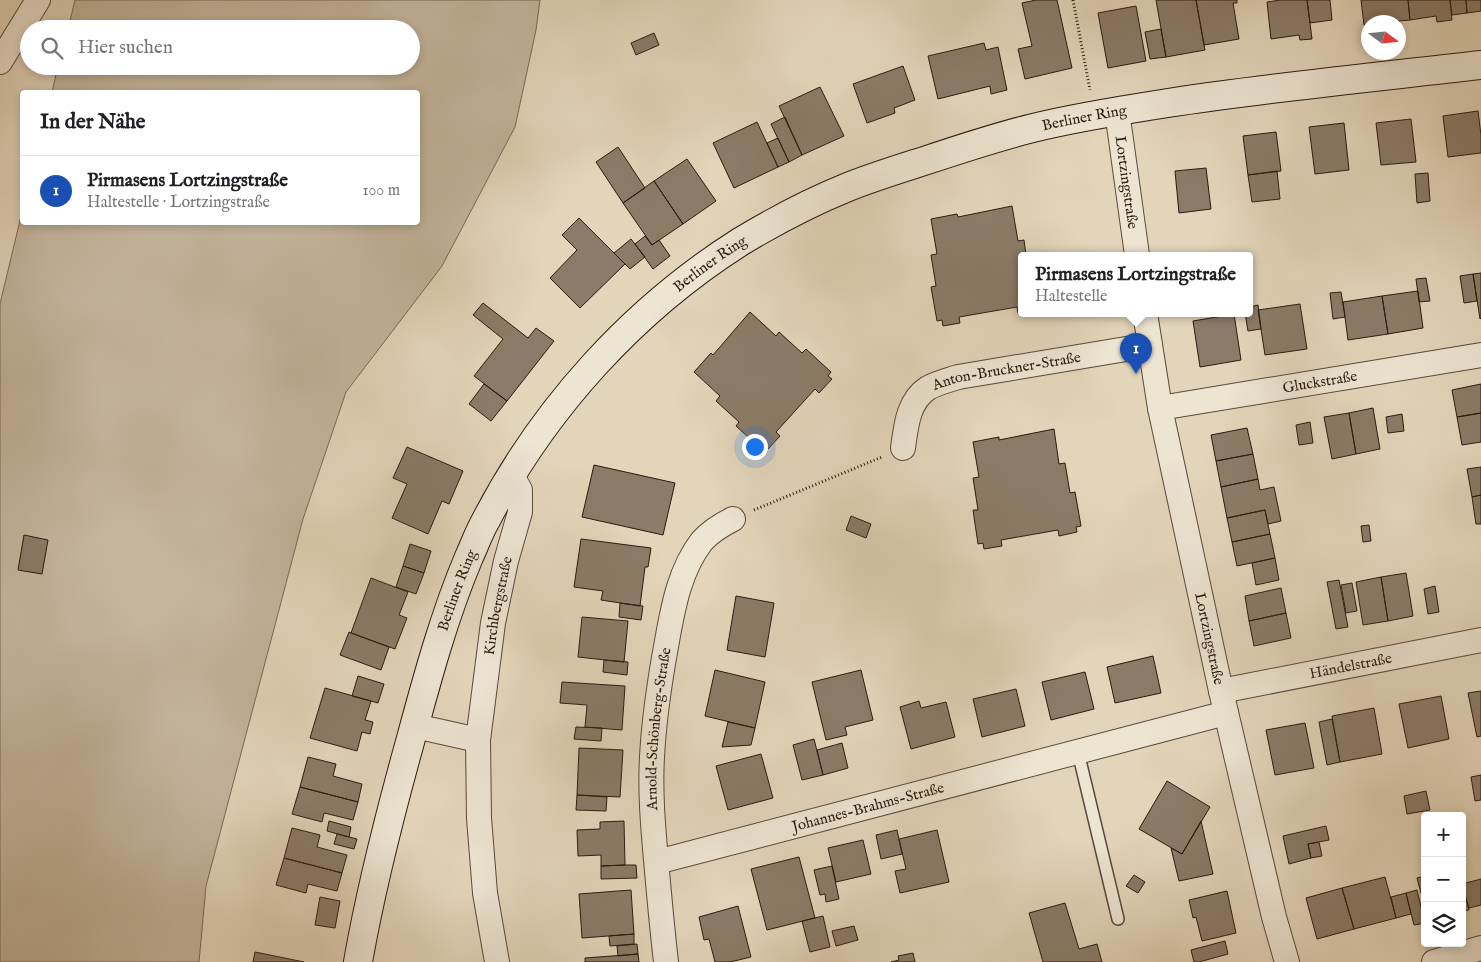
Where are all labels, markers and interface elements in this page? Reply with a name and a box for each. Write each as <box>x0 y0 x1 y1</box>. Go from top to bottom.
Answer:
north arrow <box>1361 15 1406 60</box>
search box <box>20 20 420 75</box>
icon: search <box>38 34 66 62</box>
text: Hier suchen <box>78 36 173 60</box>
street label: Berliner Ring <box>1040 101 1129 135</box>
text: In der Nähe <box>40 109 146 136</box>
street label: Lortzingstraße <box>1111 135 1142 230</box>
text: Pirmasens Lortzingstraße <box>87 169 288 193</box>
text: 1 <box>53 181 59 201</box>
text: 100 m <box>363 181 400 201</box>
text: Haltestelle · Lortzingstraße <box>87 193 270 213</box>
street label: Berliner Ring <box>670 231 751 296</box>
popup <box>1018 252 1253 317</box>
text: Pirmasens Lortzingstraße <box>1035 263 1236 287</box>
text: Haltestelle <box>1035 287 1107 307</box>
pin: 1 <box>1120 333 1152 374</box>
street label: Anton-Bruckner-Straße <box>929 348 1082 395</box>
street label: Gluckstraße <box>1281 367 1359 398</box>
your location <box>742 434 768 460</box>
street label: Berliner Ring <box>433 546 482 634</box>
street label: Kirchbergstraße <box>480 554 517 656</box>
street label: Lortzingstraße <box>1190 591 1228 687</box>
street label: Arnold-Schönberg-Straße <box>642 646 676 812</box>
street label: Händelstraße <box>1308 649 1394 683</box>
street label: Johannes-Brahms-Straße <box>788 778 946 837</box>
map controls <box>1421 812 1466 947</box>
button: + <box>1421 812 1466 857</box>
button: − <box>1421 857 1466 902</box>
button: layers <box>1421 902 1466 947</box>

